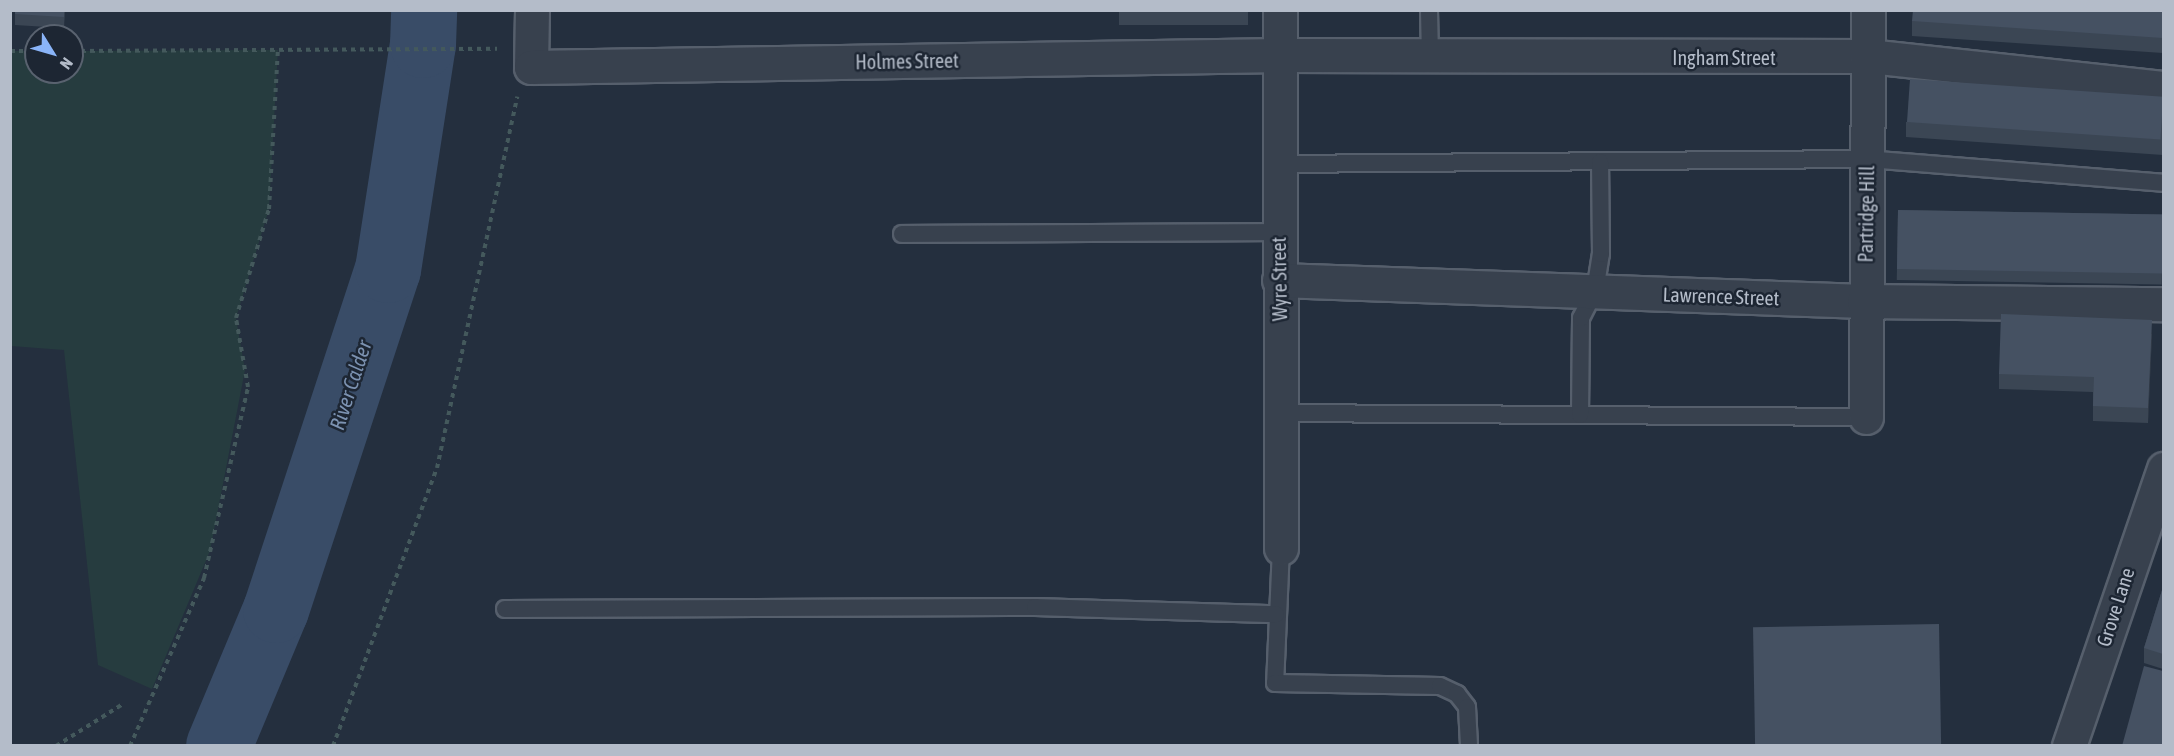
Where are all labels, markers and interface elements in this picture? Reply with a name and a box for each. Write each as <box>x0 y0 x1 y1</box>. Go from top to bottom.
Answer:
north arrow <box>24 24 84 84</box>
street label: Ingham Street <box>1672 45 1776 69</box>
street label: Holmes Street <box>855 48 959 74</box>
text: N <box>57 54 77 73</box>
street label: Partridge Hill <box>1853 165 1879 263</box>
street label: Wyre Street <box>1266 237 1292 321</box>
street label: Lawrence Street <box>1662 282 1780 310</box>
water label: River Calder <box>324 337 376 433</box>
street label: Grove Lane <box>2091 565 2139 649</box>

